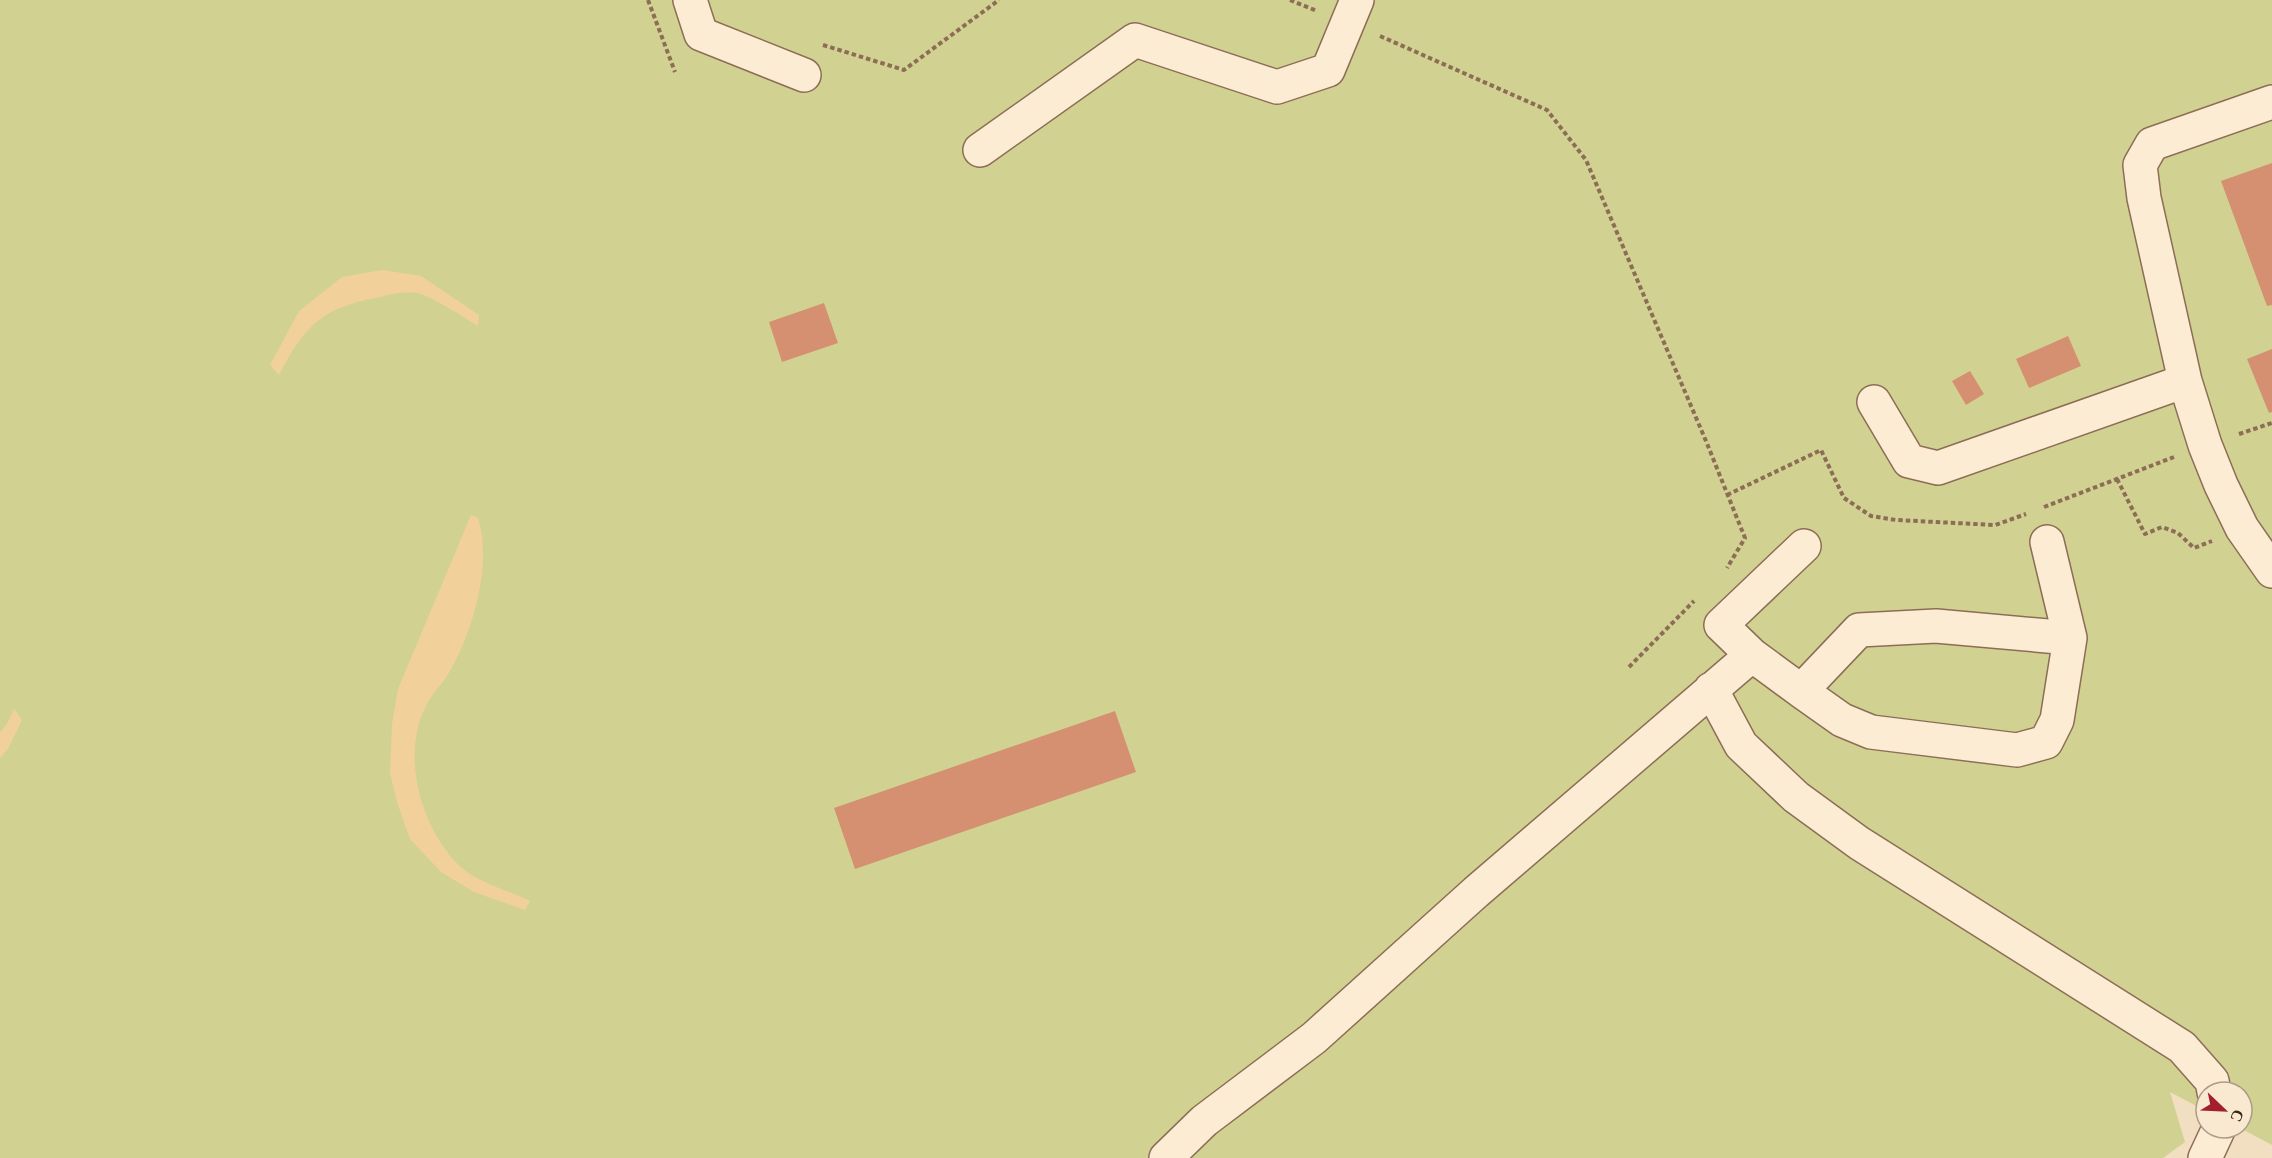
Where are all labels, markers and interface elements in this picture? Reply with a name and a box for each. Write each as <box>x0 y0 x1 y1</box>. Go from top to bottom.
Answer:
north arrow <box>2194 1080 2254 1140</box>
text: С <box>2227 1107 2247 1124</box>

